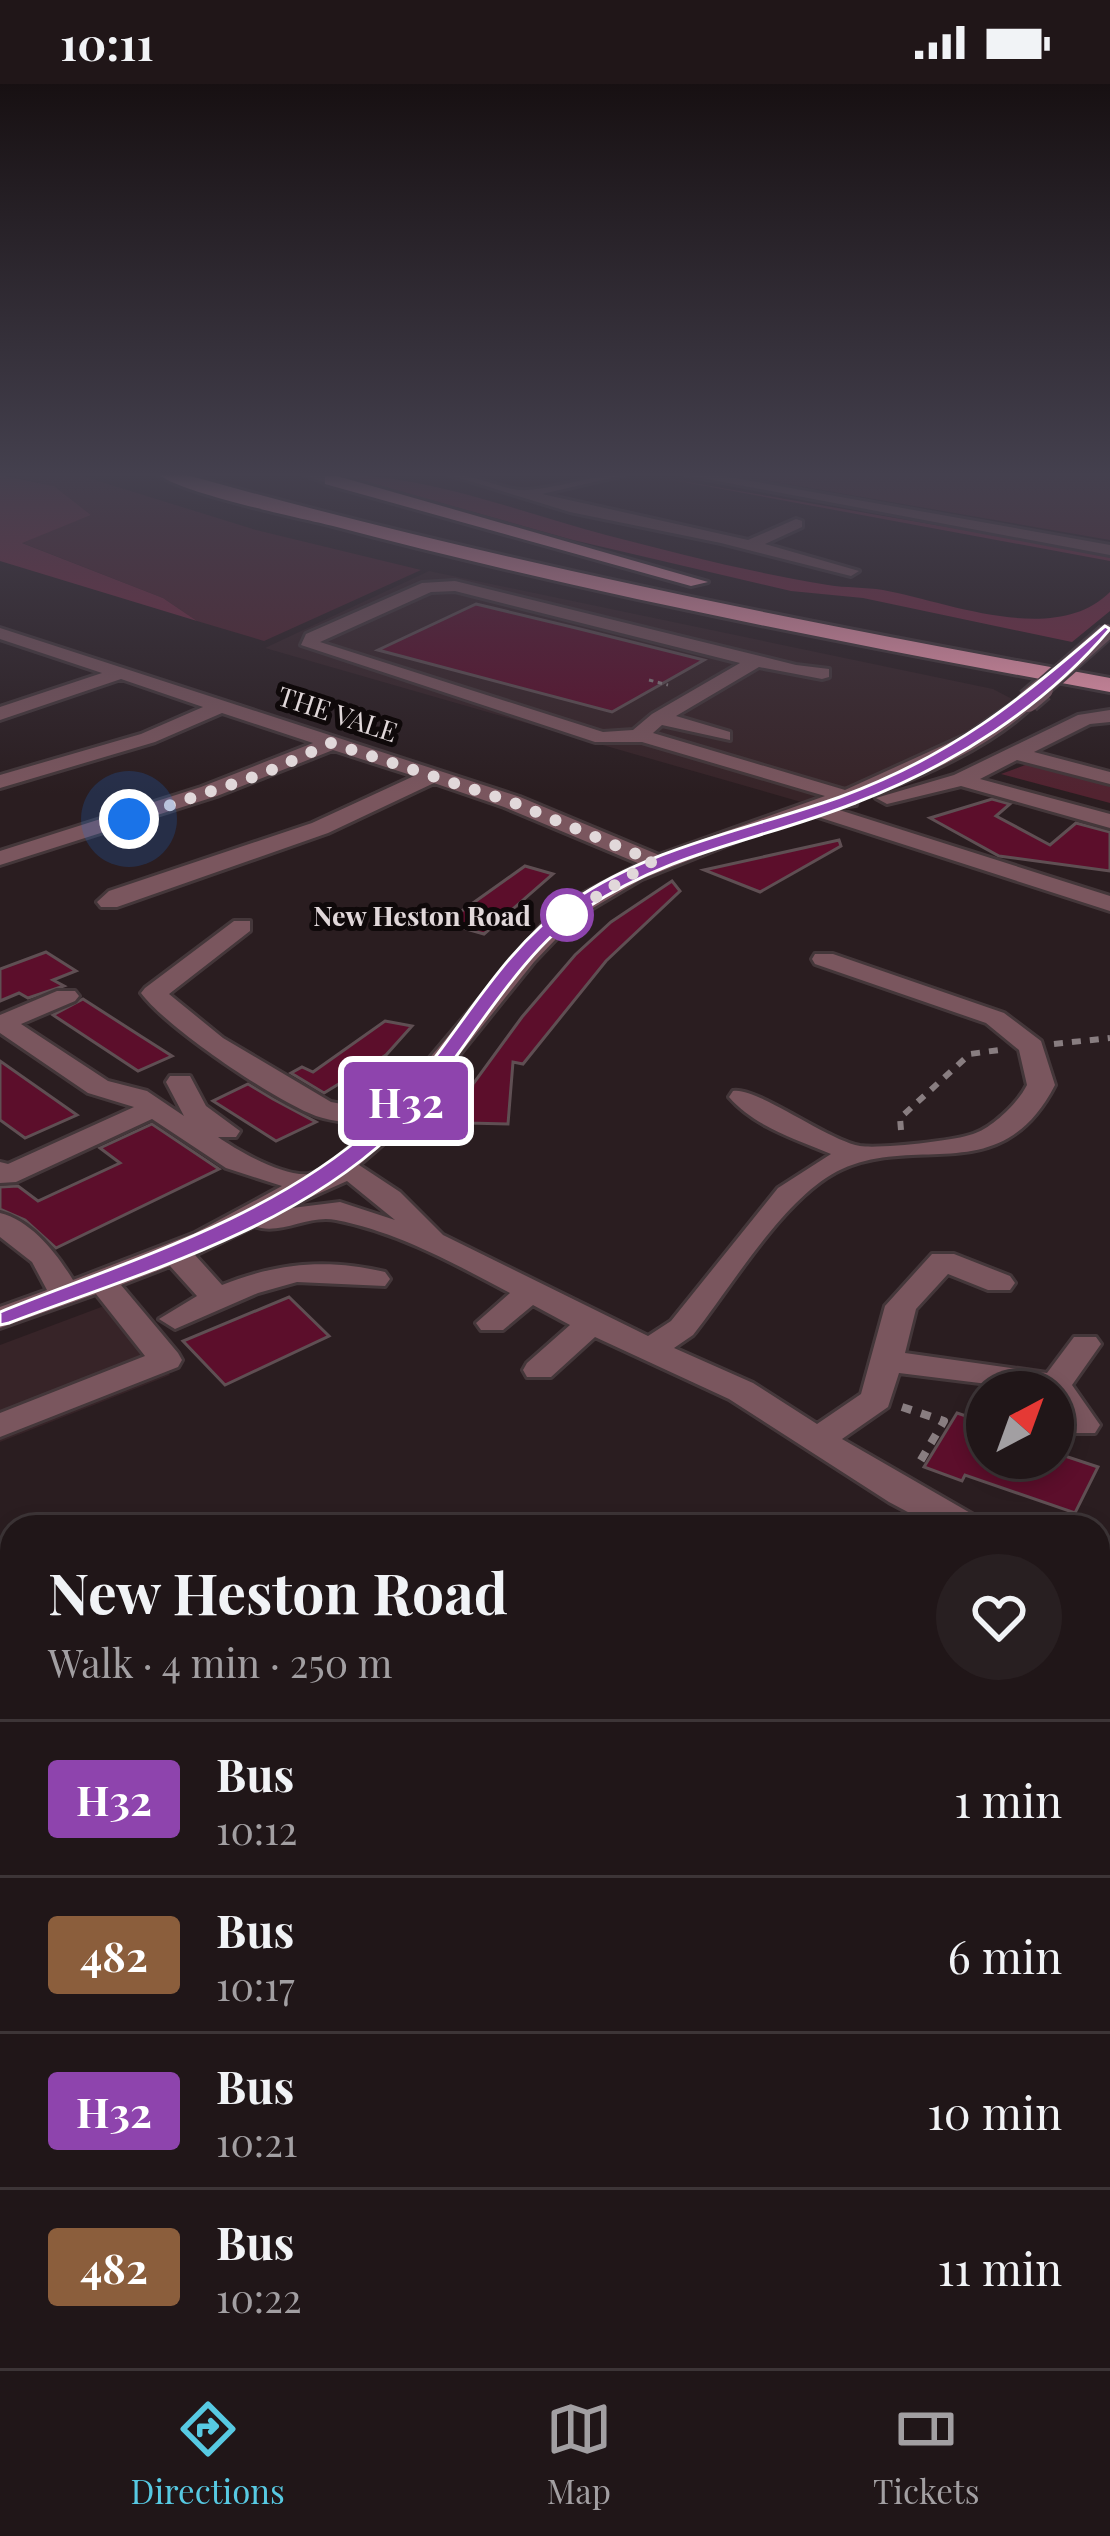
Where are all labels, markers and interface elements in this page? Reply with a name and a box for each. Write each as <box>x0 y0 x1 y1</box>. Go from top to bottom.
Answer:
text: 10:11 <box>60 12 154 72</box>
street label: THE VALE <box>274 677 402 749</box>
your location <box>99 789 159 849</box>
marker: New Heston Road <box>542 890 592 940</box>
place label: New Heston Road <box>313 897 531 933</box>
line badge: H32 <box>337 1062 475 1140</box>
text: H32 <box>368 1073 444 1129</box>
north arrow <box>966 1371 1074 1479</box>
map controls <box>966 1371 1074 1479</box>
text: New Heston Road <box>48 1553 508 1629</box>
button: heart <box>936 1554 1062 1680</box>
text: Walk · 4 min · 250 m <box>48 1636 392 1688</box>
text: Bus <box>216 1743 294 1803</box>
text: 1 min <box>954 1769 1062 1829</box>
text: H32 <box>76 1771 152 1827</box>
text: 10:12 <box>216 1803 297 1855</box>
text: Bus <box>216 1899 294 1959</box>
text: 6 min <box>948 1925 1062 1985</box>
text: 482 <box>80 1927 148 1983</box>
text: 10:17 <box>216 1959 294 2011</box>
text: Bus <box>216 2055 294 2115</box>
text: 10 min <box>927 2081 1062 2141</box>
text: H32 <box>76 2083 152 2139</box>
text: 10:21 <box>216 2115 297 2167</box>
text: Bus <box>216 2211 294 2271</box>
text: 11 min <box>937 2237 1062 2297</box>
text: 482 <box>80 2239 148 2295</box>
text: 10:22 <box>216 2271 302 2323</box>
tab: Directions <box>131 2396 285 2512</box>
tab: Map <box>546 2396 612 2512</box>
tab: Tickets <box>873 2396 979 2512</box>

